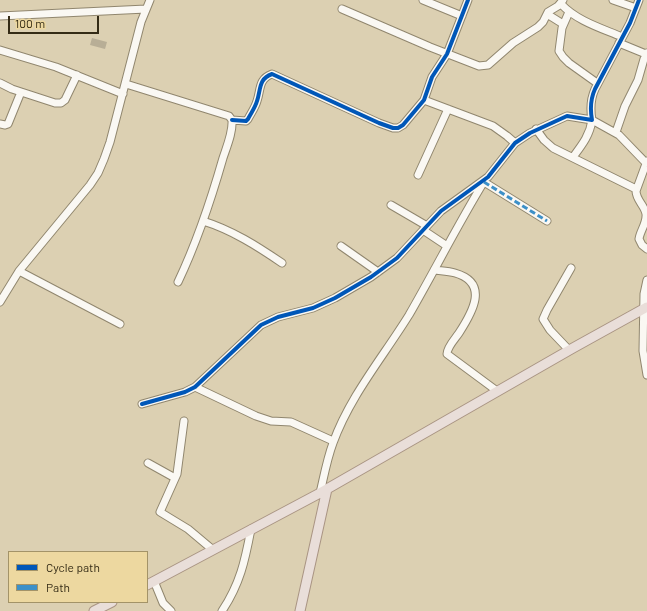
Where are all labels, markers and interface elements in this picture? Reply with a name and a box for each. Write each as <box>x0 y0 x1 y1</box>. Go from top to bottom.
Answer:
scale bar <box>10 8 101 34</box>
text: 100 m <box>15 16 45 30</box>
legend <box>8 551 148 603</box>
text: Cycle path <box>46 560 100 574</box>
text: Path <box>46 580 70 594</box>

